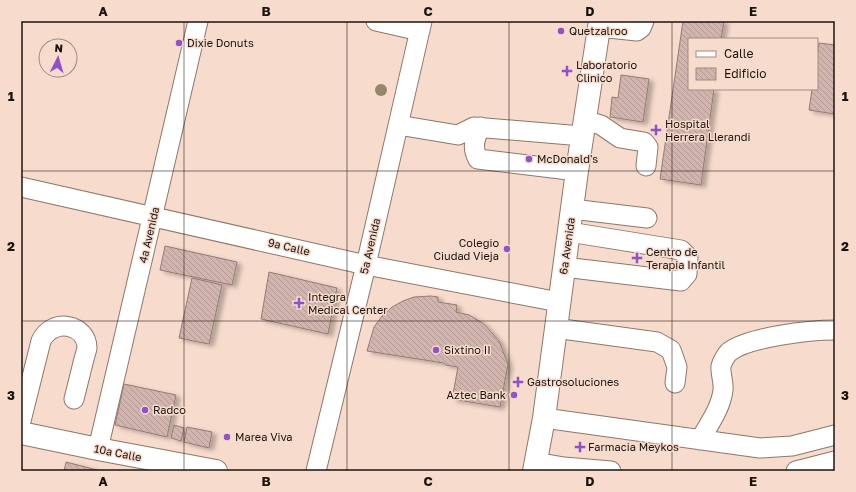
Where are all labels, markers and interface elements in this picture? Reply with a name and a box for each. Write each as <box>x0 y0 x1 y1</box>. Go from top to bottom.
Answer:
text: A <box>98 3 108 19</box>
text: B <box>261 3 271 19</box>
text: C <box>423 3 433 19</box>
text: D <box>585 3 595 19</box>
text: E <box>749 3 757 19</box>
place label: Quetzalroo <box>569 24 628 37</box>
marker: Quetzalroo <box>556 26 566 36</box>
place label: Dixie Donuts <box>187 36 254 49</box>
north arrow <box>38 38 78 78</box>
marker: Dixie Donuts <box>174 38 184 48</box>
legend <box>688 38 818 90</box>
text: N <box>54 41 64 54</box>
text: Calle <box>724 46 754 61</box>
place label: Laboratorio Clinico <box>576 58 637 84</box>
marker: Laboratorio Clinico <box>561 65 573 77</box>
text: Edificio <box>724 66 766 81</box>
text: 1 <box>8 88 15 104</box>
text: 1 <box>842 88 849 104</box>
place label: Hospital Herrera Llerandi <box>665 117 751 143</box>
marker: Hospital Herrera Llerandi <box>650 124 662 136</box>
place label: McDonald's <box>537 152 598 165</box>
marker: McDonald's <box>524 154 534 164</box>
street label: 4a Avenida <box>136 205 161 264</box>
street label: 5a Avenida <box>357 217 382 275</box>
street label: 6a Avenida <box>556 217 577 275</box>
street label: 9a Calle <box>267 235 311 258</box>
place label: Colegio Ciudad Vieja <box>434 236 499 262</box>
text: 2 <box>7 238 15 254</box>
text: 2 <box>841 238 849 254</box>
marker: Colegio Ciudad Vieja <box>502 244 512 254</box>
place label: Centro de Terapia Infantil <box>646 245 726 271</box>
marker: Centro de Terapia Infantil <box>631 252 643 264</box>
place label: Integra Medical Center <box>308 290 388 316</box>
marker: Integra Medical Center <box>293 297 305 309</box>
place label: Sixtino II <box>444 343 491 356</box>
marker: Sixtino II <box>431 345 441 355</box>
place label: Gastrosoluciones <box>527 375 619 388</box>
marker: Gastrosoluciones <box>512 376 524 388</box>
text: 3 <box>7 387 15 403</box>
text: 3 <box>841 387 849 403</box>
place label: Aztec Bank <box>447 388 506 401</box>
marker: Aztec Bank <box>509 390 519 400</box>
place label: Radco <box>153 403 186 416</box>
marker: Radco <box>140 405 150 415</box>
place label: Marea Viva <box>235 430 293 443</box>
marker: Marea Viva <box>222 432 232 442</box>
place label: Farmacia Meykos <box>588 440 679 453</box>
street label: 10a Calle <box>93 442 143 463</box>
marker: Farmacia Meykos <box>575 442 585 452</box>
text: A <box>98 473 108 489</box>
text: B <box>261 473 271 489</box>
text: C <box>423 473 433 489</box>
text: D <box>585 473 595 489</box>
text: E <box>749 473 757 489</box>

